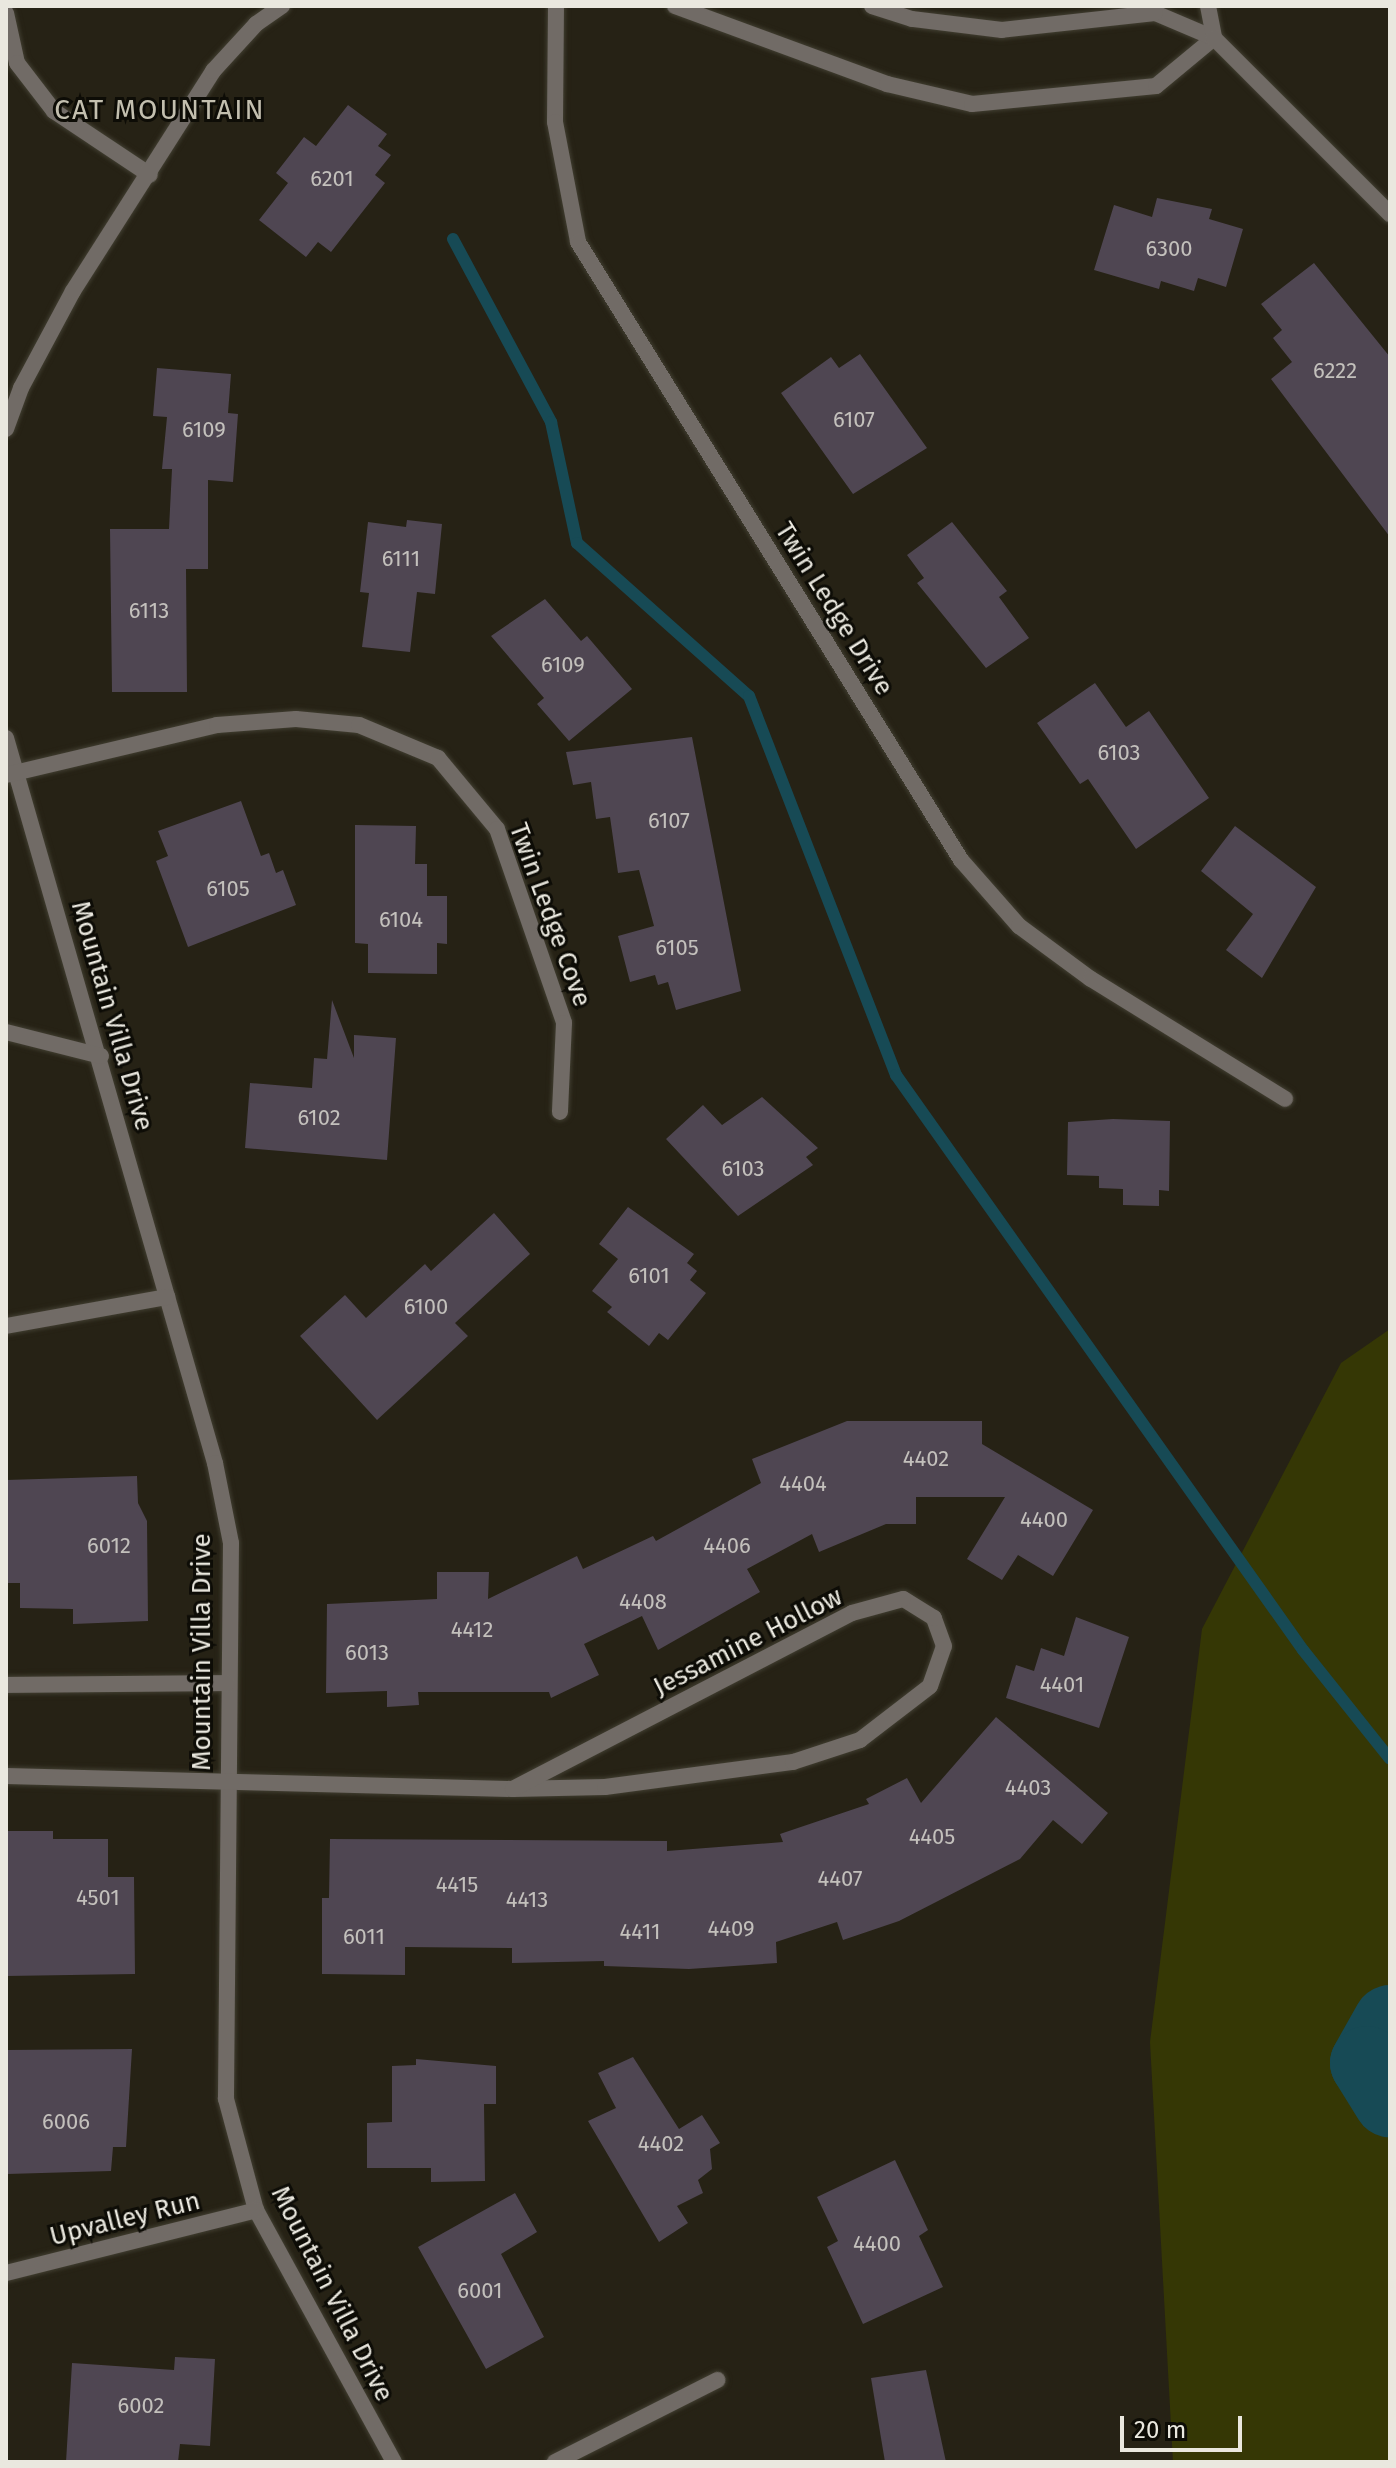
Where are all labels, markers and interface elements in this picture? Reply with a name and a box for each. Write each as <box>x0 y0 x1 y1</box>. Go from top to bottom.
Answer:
district label: CAT MOUNTAIN <box>54 93 266 127</box>
house number: 6201 <box>310 166 354 192</box>
house number: 6300 <box>1145 236 1193 262</box>
house number: 6222 <box>1313 358 1357 384</box>
house number: 6107 <box>833 407 875 433</box>
house number: 6109 <box>182 417 226 443</box>
street label: Twin Ledge Drive <box>768 517 900 701</box>
house number: 6111 <box>382 546 420 572</box>
house number: 6113 <box>129 598 169 624</box>
house number: 6109 <box>541 652 585 678</box>
house number: 6103 <box>1097 740 1141 766</box>
house number: 6107 <box>648 808 690 834</box>
street label: Twin Ledge Cove <box>502 819 598 1011</box>
house number: 6105 <box>206 876 250 902</box>
street label: Mountain Villa Drive <box>64 898 160 1134</box>
house number: 6104 <box>379 907 423 933</box>
house number: 6105 <box>655 935 699 961</box>
house number: 6102 <box>297 1105 341 1131</box>
house number: 6103 <box>721 1156 765 1182</box>
house number: 6101 <box>628 1263 670 1289</box>
house number: 6100 <box>404 1294 448 1320</box>
house number: 4402 <box>903 1446 949 1472</box>
house number: 4404 <box>779 1471 827 1497</box>
house number: 4400 <box>1020 1507 1068 1533</box>
house number: 6012 <box>87 1533 131 1559</box>
street label: Mountain Villa Drive <box>186 1533 218 1771</box>
house number: 4406 <box>703 1533 751 1559</box>
street label: Jessamine Hollow <box>648 1581 848 1703</box>
house number: 4408 <box>619 1589 667 1615</box>
house number: 4412 <box>451 1617 493 1643</box>
house number: 6013 <box>345 1640 389 1666</box>
house number: 4401 <box>1040 1672 1084 1698</box>
house number: 4403 <box>1005 1775 1051 1801</box>
house number: 4405 <box>909 1824 955 1850</box>
house number: 4407 <box>817 1866 863 1892</box>
house number: 4415 <box>436 1872 478 1898</box>
house number: 4501 <box>76 1885 120 1911</box>
house number: 4413 <box>506 1887 548 1913</box>
house number: 4409 <box>707 1916 755 1942</box>
house number: 4411 <box>620 1919 660 1945</box>
house number: 6011 <box>343 1924 385 1950</box>
house number: 6006 <box>42 2109 90 2135</box>
house number: 4402 <box>638 2131 684 2157</box>
street label: Mountain Villa Drive <box>264 2181 400 2407</box>
street label: Upvalley Run <box>47 2185 203 2253</box>
house number: 4400 <box>853 2231 901 2257</box>
house number: 6001 <box>457 2278 503 2304</box>
house number: 6002 <box>118 2393 164 2419</box>
scale bar <box>1124 2400 1246 2450</box>
text: 20 m <box>1134 2416 1186 2444</box>

